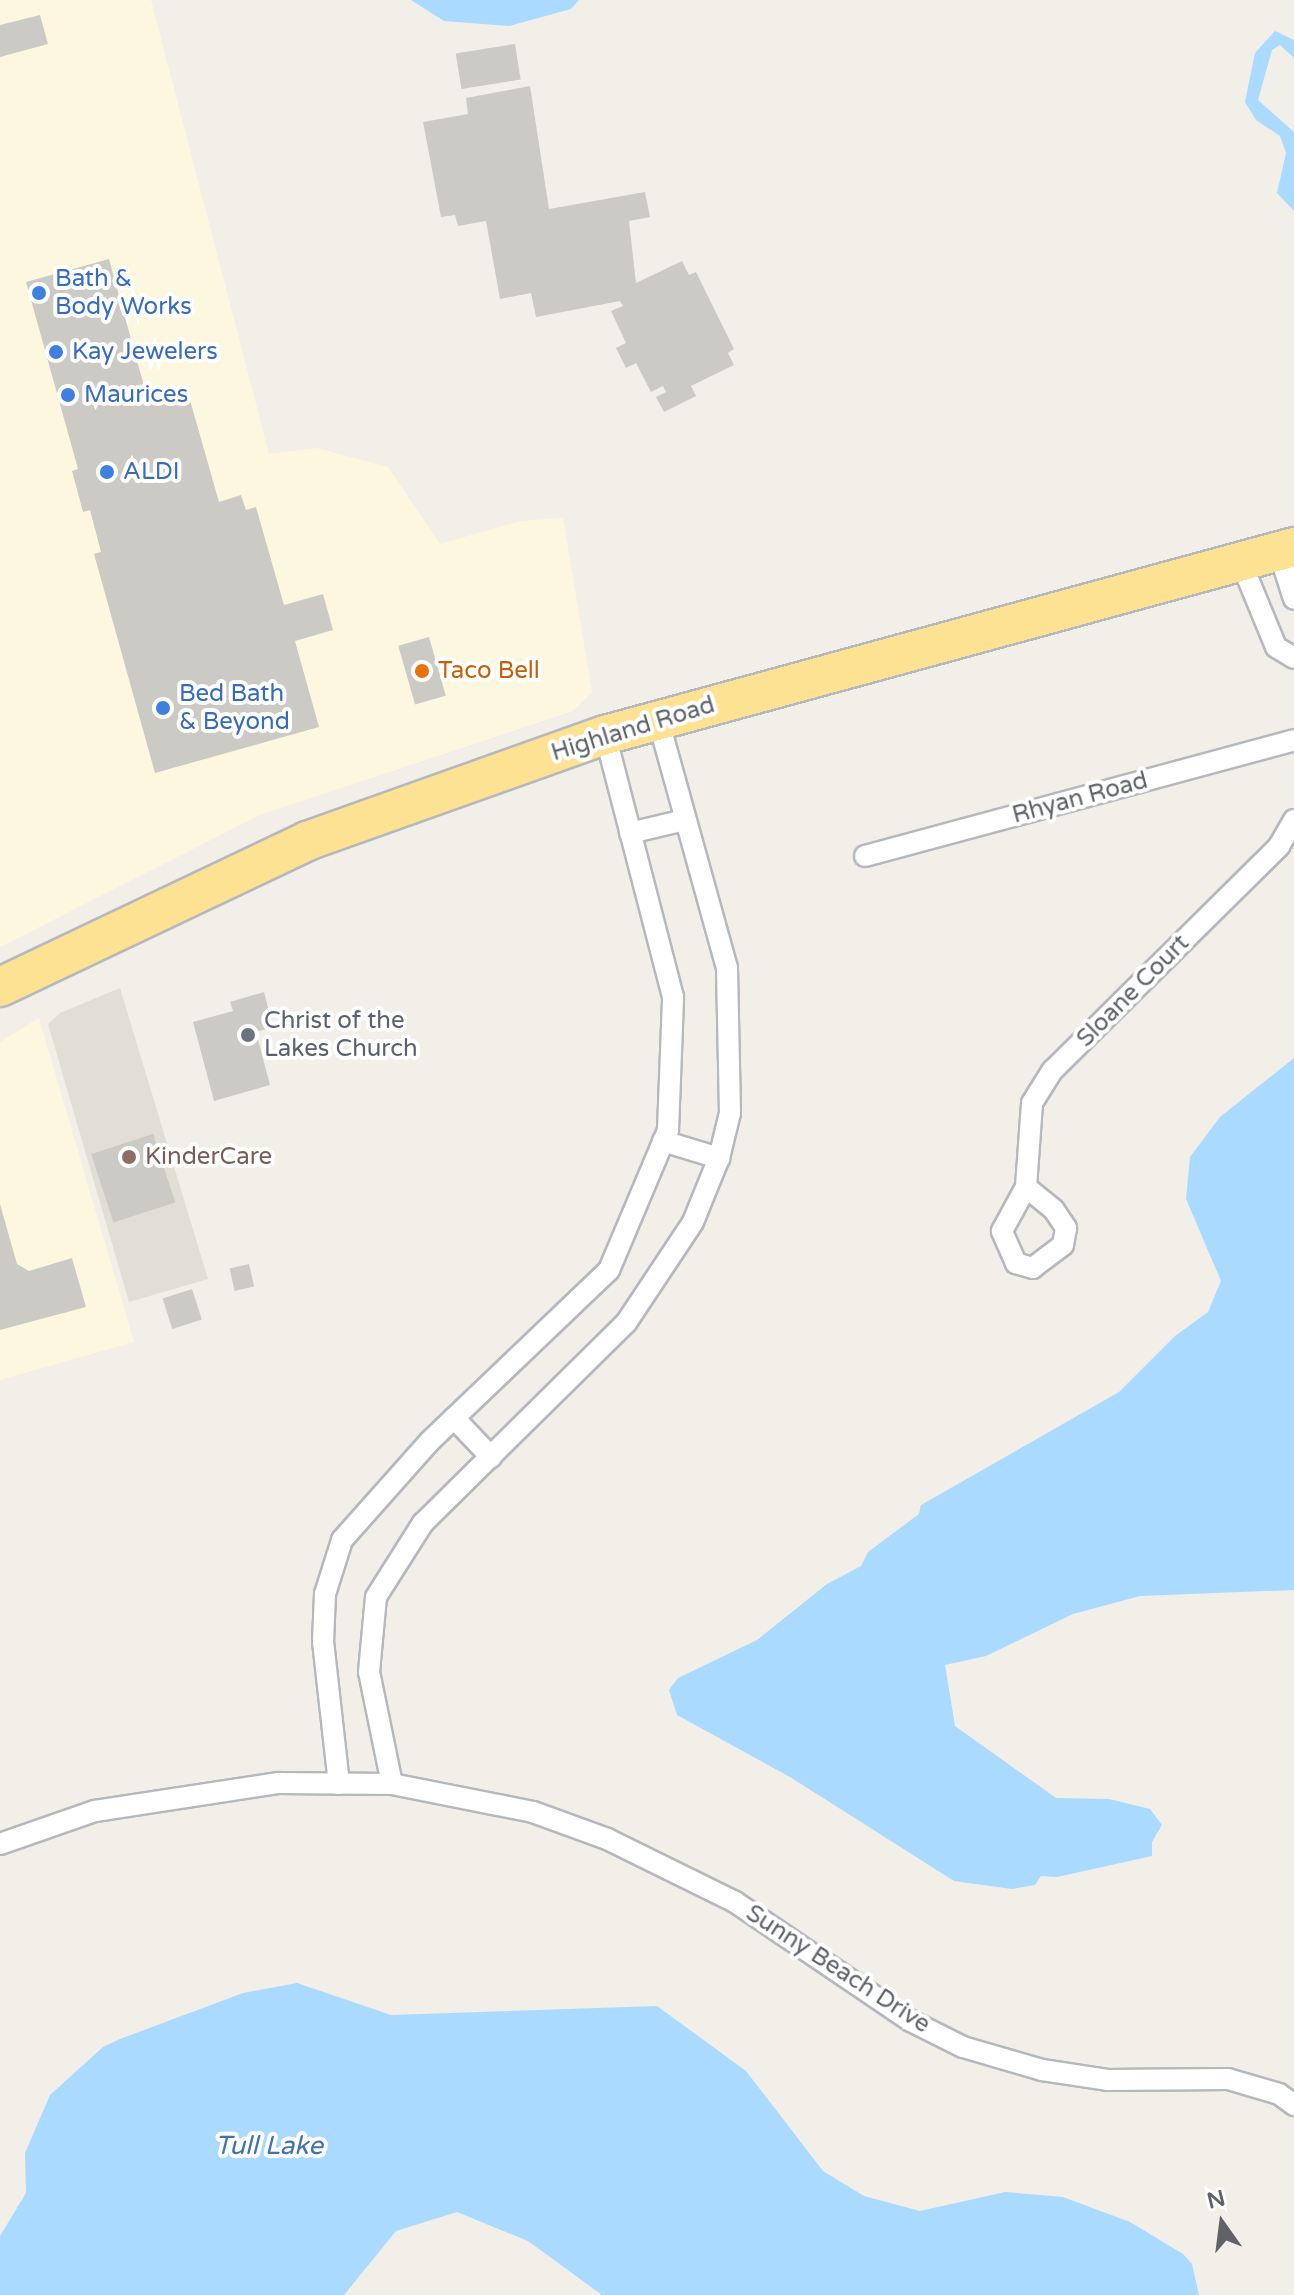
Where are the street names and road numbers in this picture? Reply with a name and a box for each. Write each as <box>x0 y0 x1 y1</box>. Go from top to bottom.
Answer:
street label: Highland Road <box>548 690 718 768</box>
street label: Rhyan Road <box>1009 766 1151 830</box>
street label: Sloane Court <box>1071 929 1195 1053</box>
street label: Sunny Beach Drive <box>741 1899 935 2039</box>

